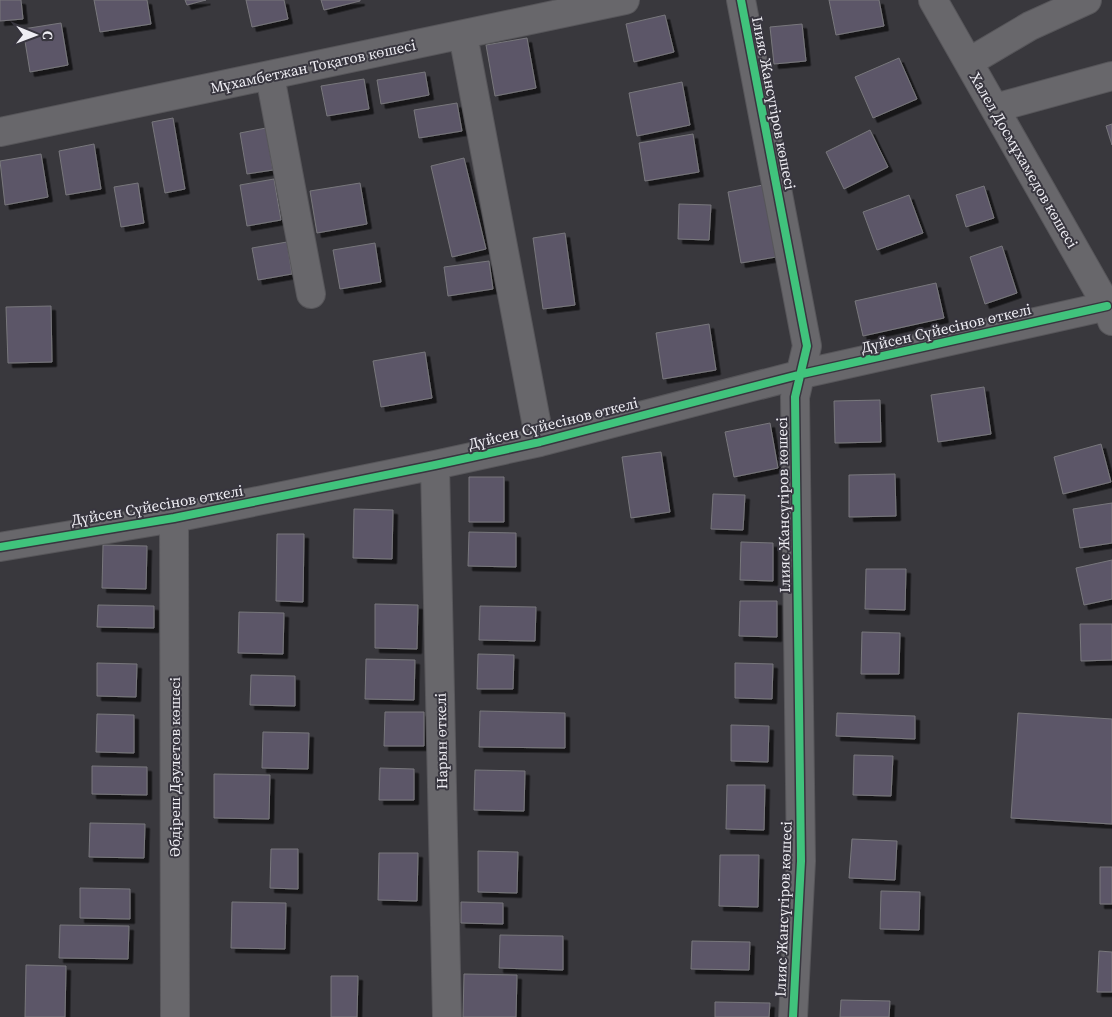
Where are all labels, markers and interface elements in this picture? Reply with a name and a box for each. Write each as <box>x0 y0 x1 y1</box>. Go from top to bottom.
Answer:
north arrow <box>10 10 60 60</box>
street label: Ілияс Жансүгіров көшесі <box>747 15 801 191</box>
text: С <box>38 31 58 40</box>
street label: Мұхамбетжан Тоқатов көшесі <box>208 34 418 98</box>
street label: Халел Досмұхамедов көшесі <box>965 68 1083 252</box>
street label: Дүйсен Сүйесінов өткелі <box>859 298 1033 358</box>
street label: Дүйсен Сүйесінов өткелі <box>466 392 640 454</box>
street label: Ілияс Жансүгіров көшесі <box>771 417 795 593</box>
street label: Дүйсен Сүйесінов өткелі <box>69 480 245 530</box>
street label: Әбдіреш Дәулетов көшесі <box>164 677 185 857</box>
street label: Нарын өткелі <box>430 693 452 789</box>
street label: Ілияс Жансүгіров көшесі <box>769 821 797 997</box>

